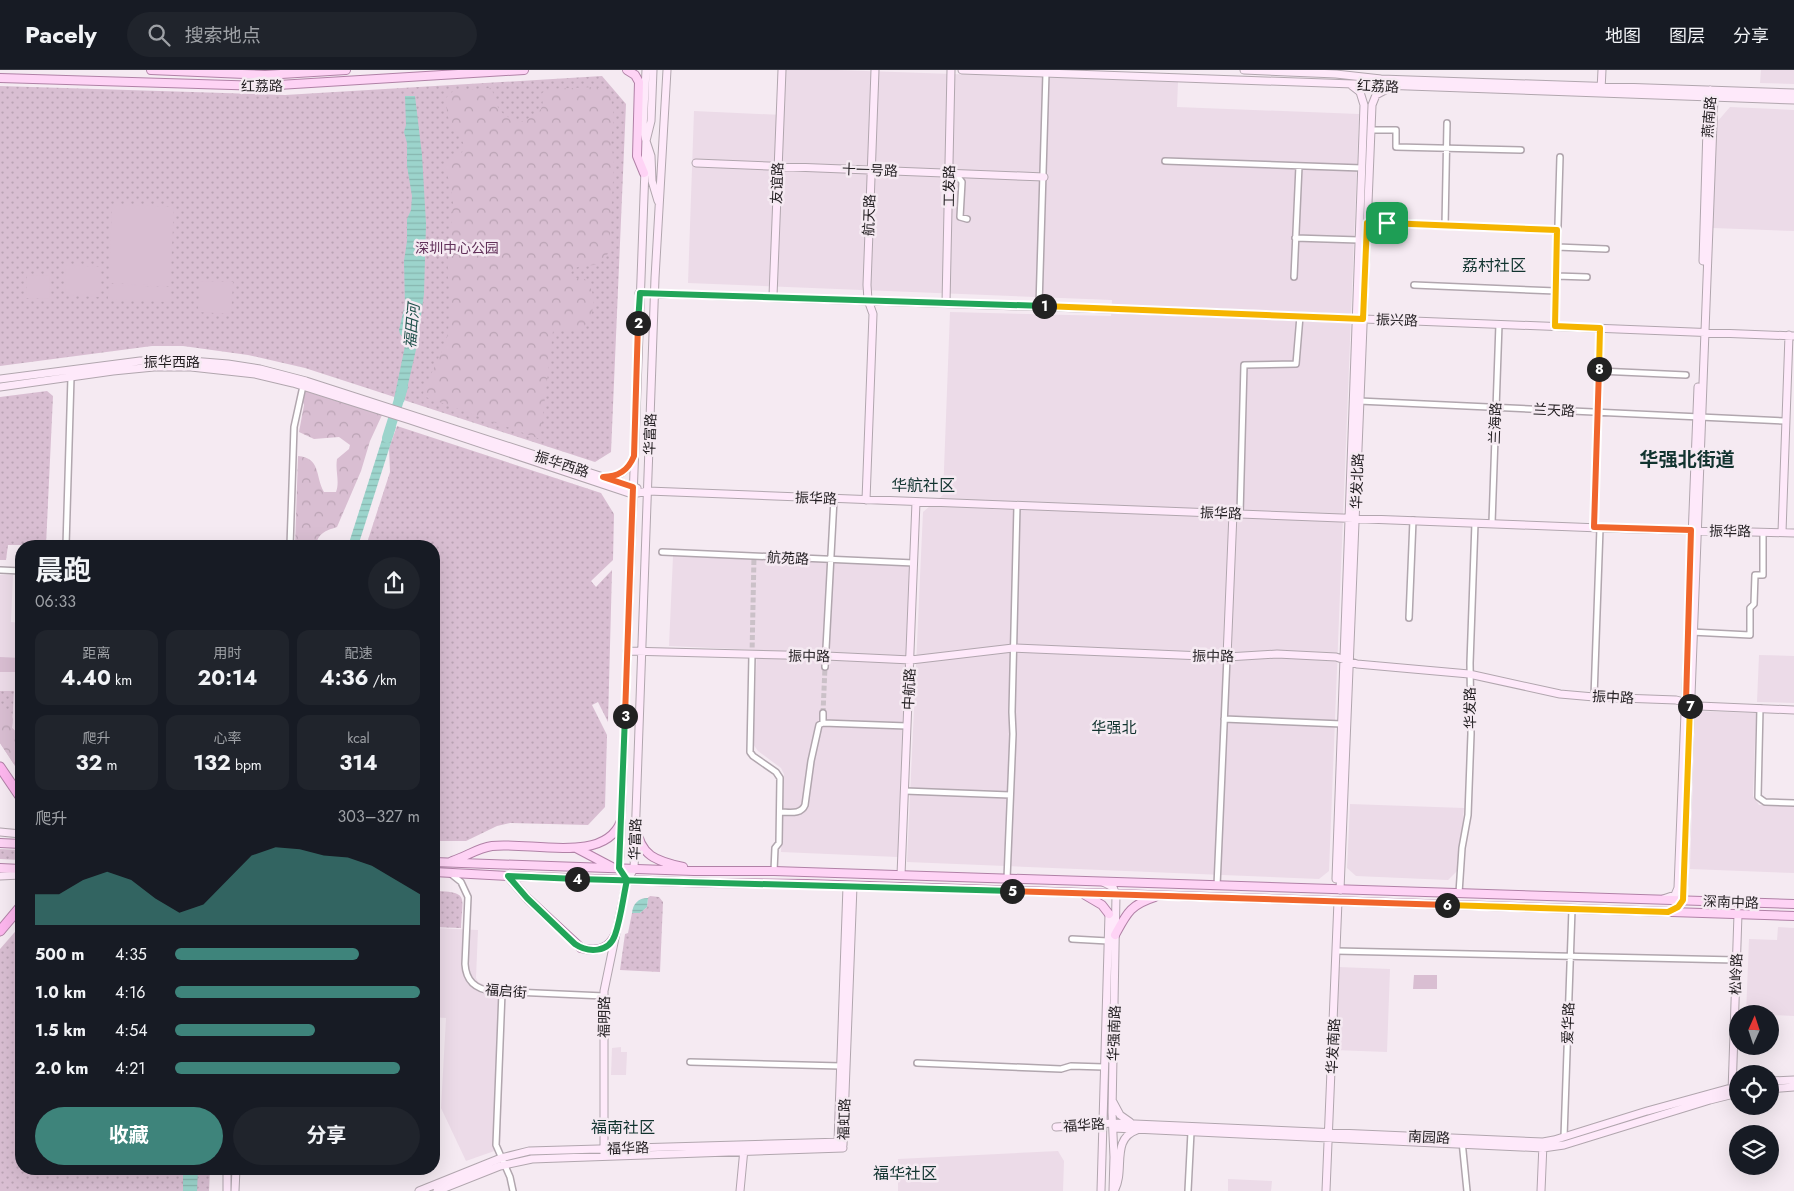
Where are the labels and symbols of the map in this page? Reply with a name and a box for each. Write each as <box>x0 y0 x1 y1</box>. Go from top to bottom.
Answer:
street label: 红荔路 <box>1357 75 1399 97</box>
street label: 红荔路 <box>241 76 283 96</box>
street label: 燕南路 <box>1697 95 1721 139</box>
street label: 十一号路 <box>842 159 898 181</box>
street label: 友谊路 <box>766 162 788 204</box>
street label: 工发路 <box>939 165 959 207</box>
street label: 航天路 <box>858 194 880 236</box>
pin <box>1366 202 1408 244</box>
park label: 深圳中心公园 <box>415 238 499 258</box>
district label: 荔村社区 <box>1462 254 1526 277</box>
pin: 1 <box>1032 294 1056 318</box>
water label: 福田河 <box>399 300 425 349</box>
street label: 振兴路 <box>1376 309 1418 331</box>
pin: 2 <box>626 310 650 336</box>
street label: 振华西路 <box>144 352 200 372</box>
pin: 8 <box>1586 356 1612 382</box>
street label: 兰天路 <box>1533 399 1575 421</box>
street label: 兰海路 <box>1484 402 1506 444</box>
street label: 华富路 <box>639 413 661 455</box>
street label: 振华西路 <box>532 446 592 482</box>
district label: 华强北街道 <box>1639 446 1735 473</box>
street label: 华发北路 <box>1346 453 1368 509</box>
district label: 华航社区 <box>891 474 955 497</box>
street label: 振华路 <box>795 487 837 509</box>
street label: 振华路 <box>1200 502 1242 524</box>
street label: 振华路 <box>1709 521 1751 541</box>
street label: 航苑路 <box>767 547 809 569</box>
street label: 振中路 <box>788 646 830 666</box>
street label: 振中路 <box>1192 646 1234 666</box>
street label: 中航路 <box>898 668 920 710</box>
street label: 振中路 <box>1592 686 1634 708</box>
street label: 华发路 <box>1460 687 1480 729</box>
pin: 7 <box>1678 694 1702 718</box>
pin: 3 <box>612 704 638 728</box>
district label: 华强北 <box>1091 717 1137 739</box>
street label: 华富路 <box>624 818 646 860</box>
pin: 4 <box>564 866 590 892</box>
pin: 5 <box>1000 878 1024 904</box>
street label: 深南中路 <box>1703 891 1759 913</box>
pin: 6 <box>1434 892 1460 918</box>
street label: 松岭路 <box>1725 953 1747 995</box>
street label: 福启街 <box>484 979 528 1003</box>
street label: 福明路 <box>594 996 614 1038</box>
street label: 爱华路 <box>1557 1002 1579 1044</box>
street label: 华强南路 <box>1103 1005 1125 1061</box>
north arrow <box>1729 1005 1779 1055</box>
street label: 华发南路 <box>1322 1018 1344 1074</box>
street label: 福虹路 <box>833 1098 855 1140</box>
street label: 福华路 <box>1062 1114 1106 1136</box>
district label: 福南社区 <box>591 1116 655 1139</box>
street label: 南园路 <box>1408 1126 1450 1148</box>
street label: 福华路 <box>607 1137 649 1159</box>
district label: 福华社区 <box>873 1162 937 1185</box>

